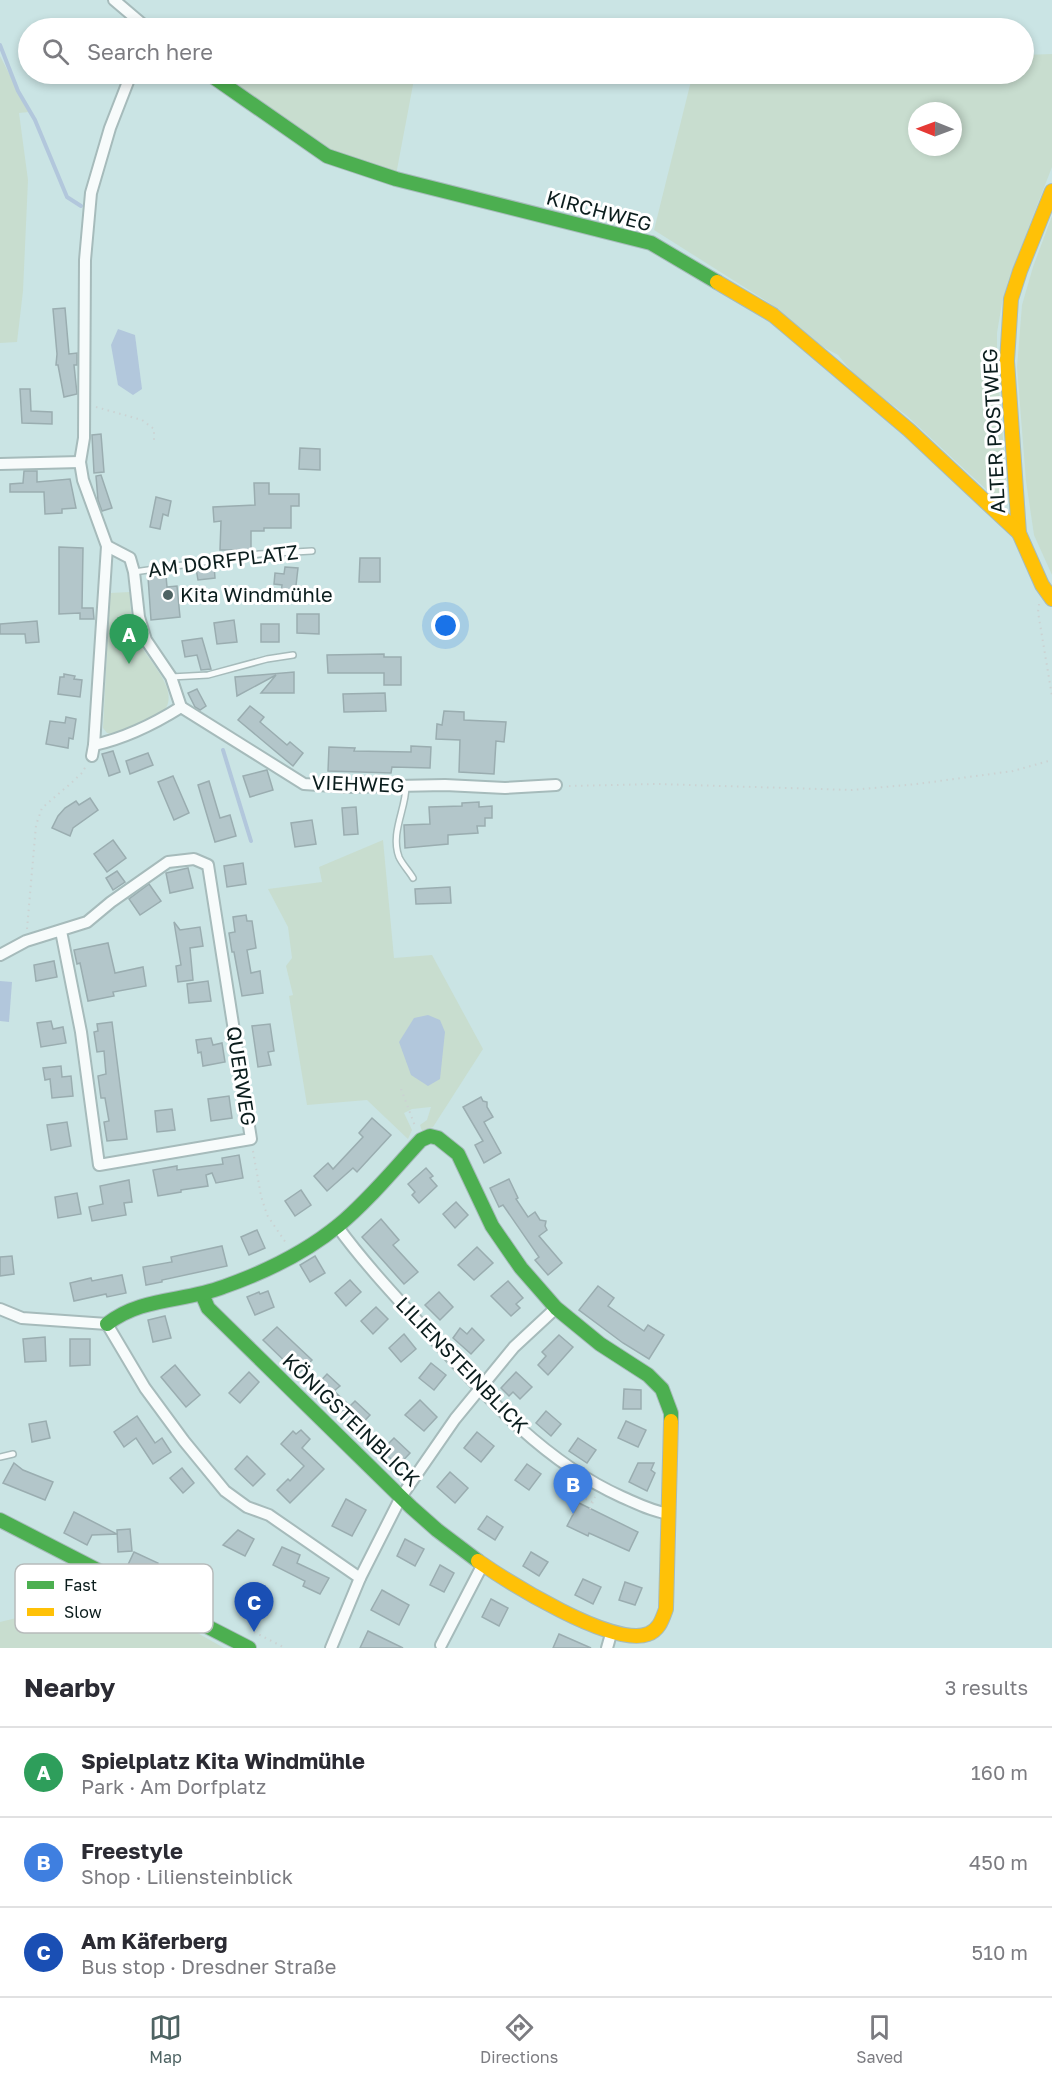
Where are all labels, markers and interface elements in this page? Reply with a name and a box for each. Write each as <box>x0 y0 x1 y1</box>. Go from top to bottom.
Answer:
search box <box>18 18 1034 84</box>
icon: search <box>39 35 72 68</box>
text: Search here <box>87 38 213 65</box>
north arrow <box>908 102 962 156</box>
street label: KIRCHWEG <box>544 184 654 236</box>
street label: ALTER POSTWEG <box>977 348 1009 514</box>
street label: AM DORFPLATZ <box>146 539 299 581</box>
place label: Kita Windmühle <box>180 582 333 606</box>
marker: Kita Windmühle <box>161 588 175 602</box>
your location <box>431 611 460 640</box>
pin: A <box>110 614 148 664</box>
street label: VIEHWEG <box>311 769 405 797</box>
street label: QUERWEG <box>222 1024 262 1127</box>
street label: LILIENSTEINBLICK <box>392 1291 534 1437</box>
street label: KÖNIGSTEINBLICK <box>278 1348 425 1491</box>
pin: B <box>554 1464 592 1514</box>
legend <box>15 1564 213 1633</box>
text: Fast <box>64 1575 97 1595</box>
pin: C <box>234 1582 274 1632</box>
text: Slow <box>64 1602 102 1622</box>
text: Nearby <box>24 1672 115 1703</box>
text: 3 results <box>945 1675 1028 1699</box>
text: Spielplatz Kita Windmühle <box>81 1747 365 1774</box>
text: A <box>36 1760 51 1784</box>
text: 160 m <box>971 1760 1028 1784</box>
text: Park · Am Dorfplatz <box>81 1774 266 1798</box>
text: Freestyle <box>81 1837 183 1864</box>
text: B <box>36 1850 51 1874</box>
text: 450 m <box>969 1850 1028 1874</box>
text: Shop · Liliensteinblick <box>81 1864 293 1888</box>
text: Am Käferberg <box>81 1927 228 1954</box>
text: C <box>36 1940 51 1964</box>
text: 510 m <box>972 1940 1028 1964</box>
text: Bus stop · Dresdner Straße <box>81 1954 336 1978</box>
tab: Map <box>149 2011 182 2067</box>
tab: Directions <box>480 2011 558 2067</box>
tab: Saved <box>856 2011 903 2067</box>

